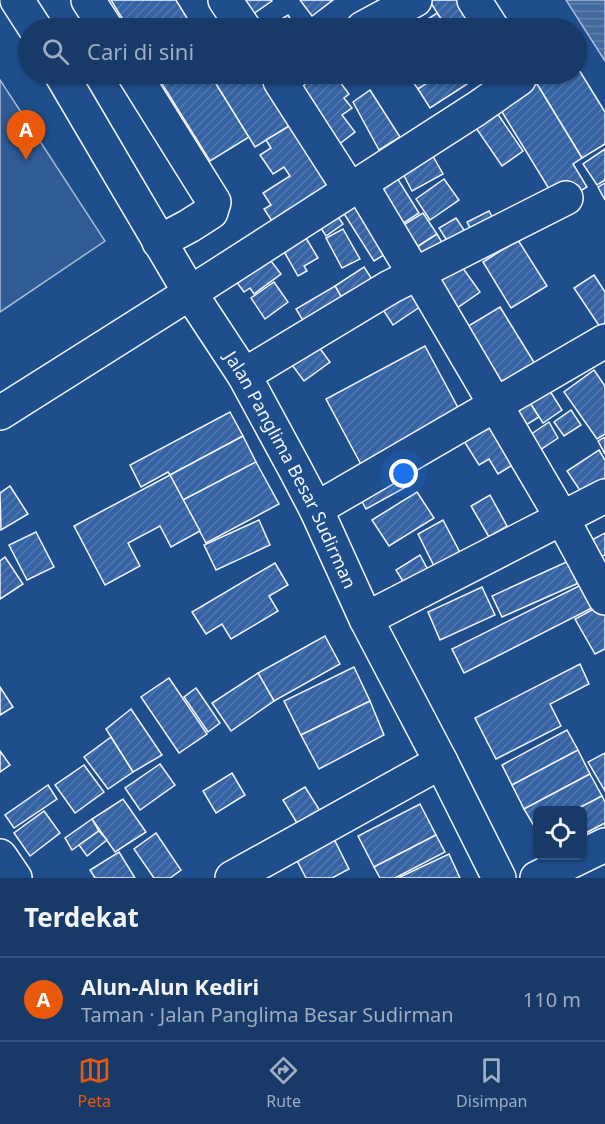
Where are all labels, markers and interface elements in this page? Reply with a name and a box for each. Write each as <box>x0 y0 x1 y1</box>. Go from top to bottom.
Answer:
search box <box>18 18 587 84</box>
icon: search <box>39 35 72 68</box>
text: Cari di sini <box>87 36 194 66</box>
pin: A <box>6 110 46 160</box>
street label: Jalan Panglima Besar Sudirman <box>218 344 362 592</box>
your location <box>389 459 418 488</box>
map controls <box>533 806 587 860</box>
button: locate <box>533 806 587 860</box>
text: Terdekat <box>24 899 139 935</box>
text: Alun-Alun Kediri <box>81 971 259 1001</box>
text: A <box>37 986 50 1013</box>
text: 110 m <box>523 986 581 1013</box>
text: Taman · Jalan Panglima Besar Sudirman <box>81 1001 454 1028</box>
tab: Peta <box>78 1054 111 1112</box>
tab: Rute <box>266 1054 301 1112</box>
tab: Disimpan <box>456 1054 527 1112</box>

